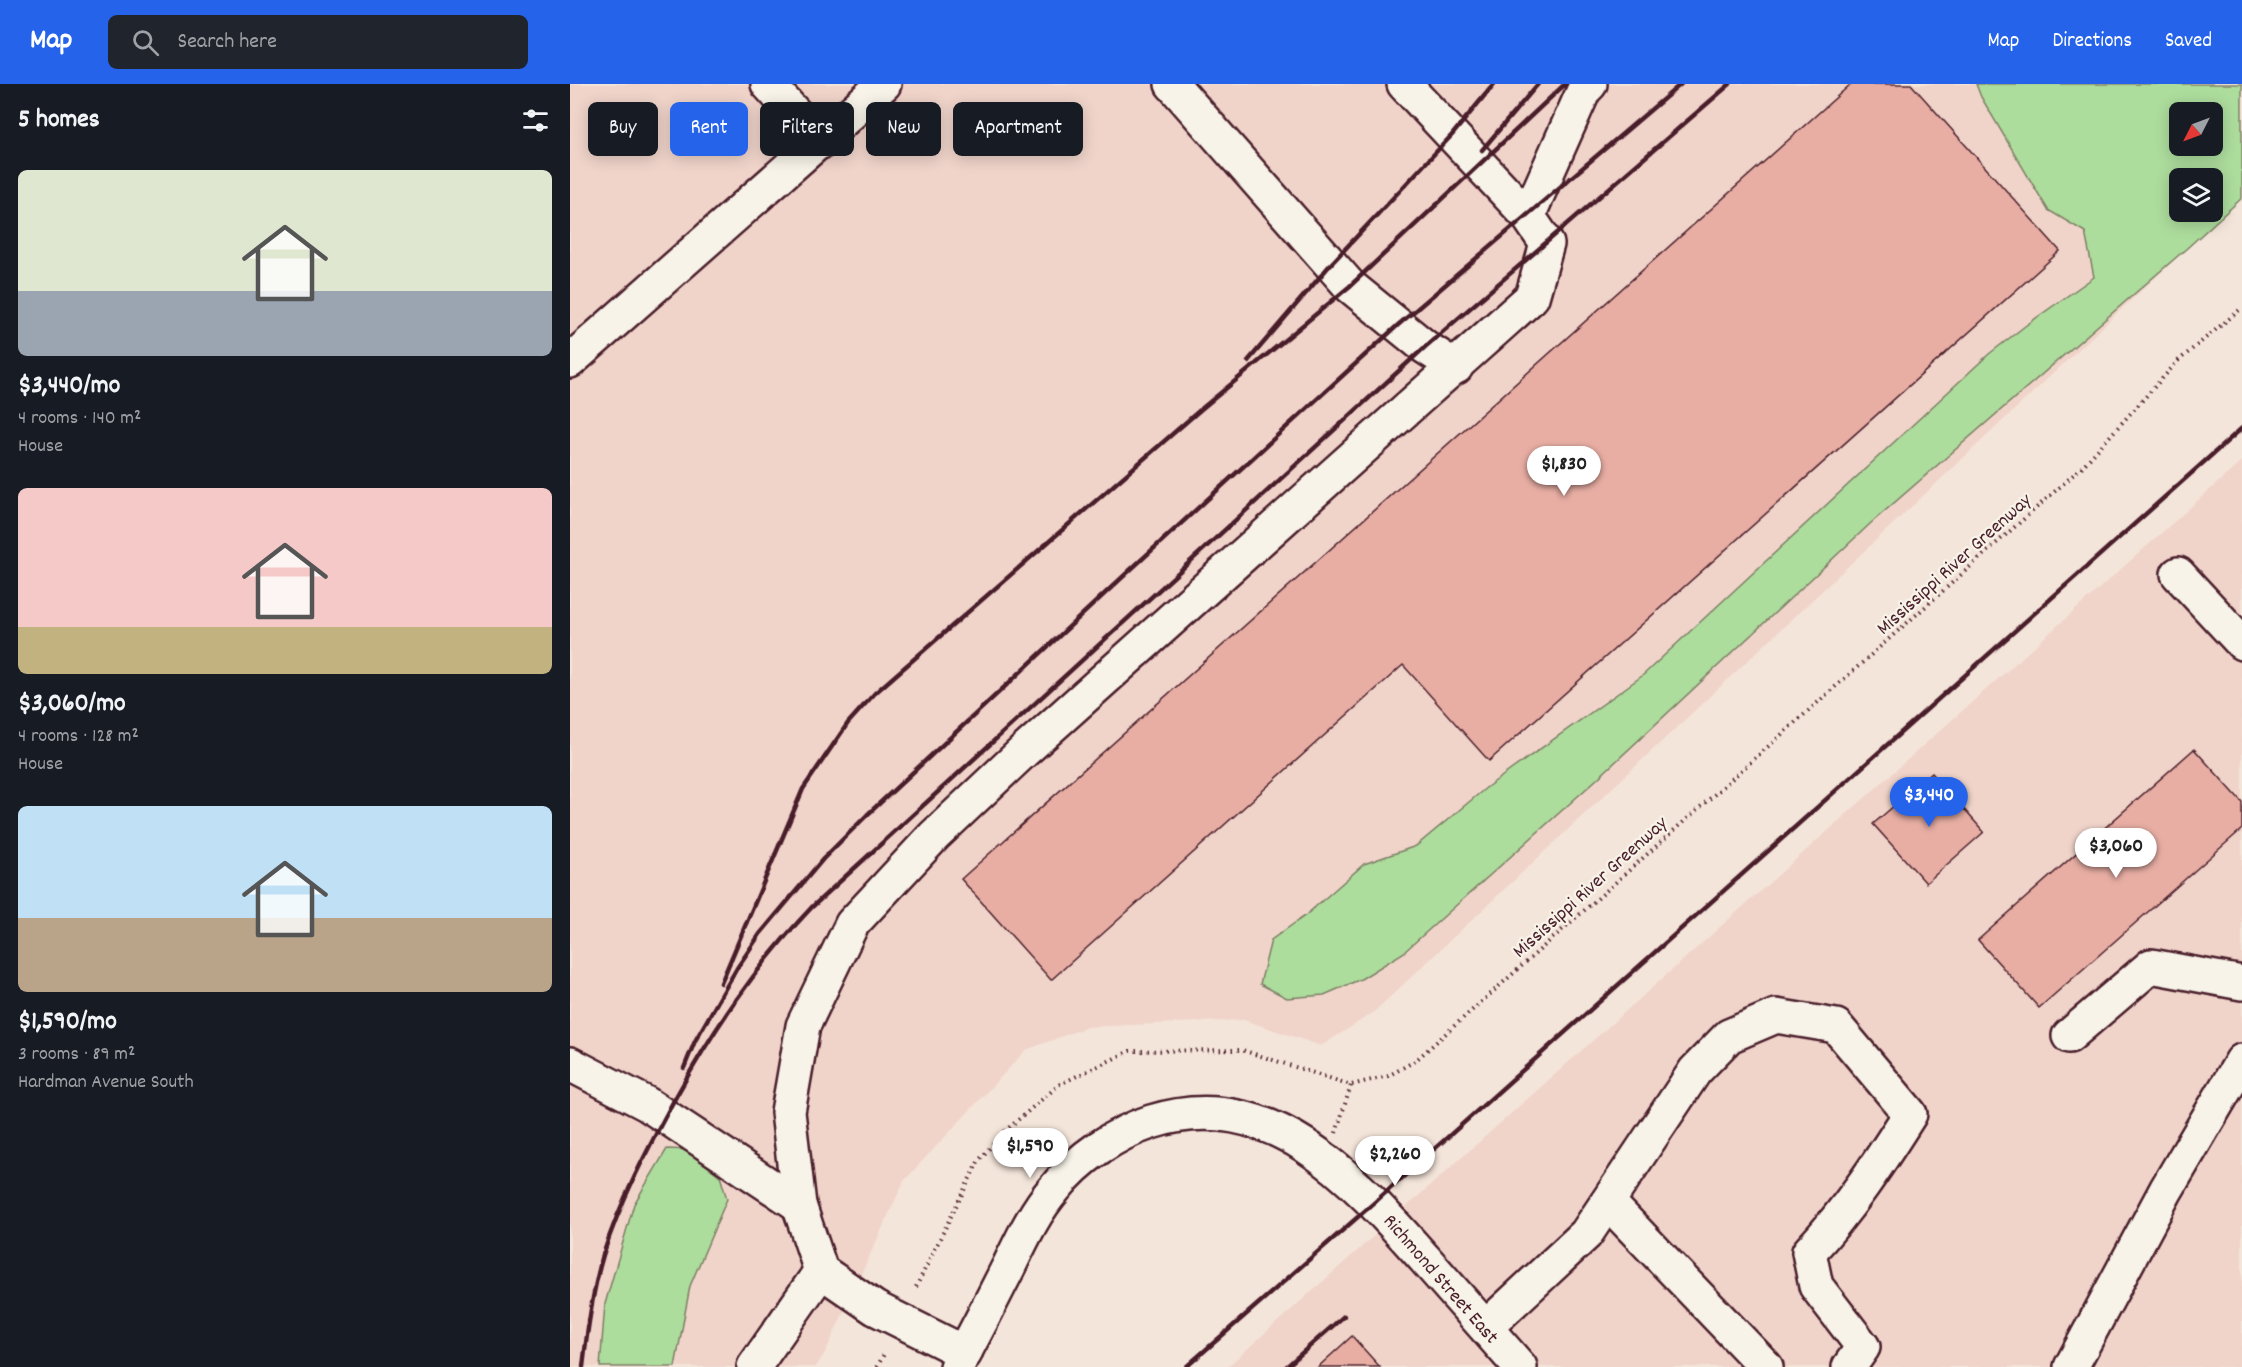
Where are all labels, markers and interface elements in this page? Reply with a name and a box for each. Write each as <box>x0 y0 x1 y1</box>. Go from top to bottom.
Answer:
search box <box>108 15 528 69</box>
text: Map <box>30 22 72 62</box>
icon: search <box>129 26 162 59</box>
text: Search here <box>177 27 277 58</box>
text: Map <box>1988 27 2019 57</box>
text: Directions <box>2052 27 2132 57</box>
text: Saved <box>2165 27 2212 57</box>
text: 5 homes <box>18 102 100 139</box>
chip: Buy <box>588 102 658 156</box>
chip: Rent <box>670 102 748 156</box>
chip: Filters <box>760 102 854 156</box>
chip: New <box>866 102 941 156</box>
chip: Apartment <box>953 102 1083 156</box>
north arrow <box>2169 102 2223 156</box>
map controls <box>2169 102 2223 222</box>
icon: filters <box>519 104 552 137</box>
button: layers <box>2169 168 2223 222</box>
icon: home <box>231 209 339 317</box>
text: $3,440/mo <box>18 368 120 405</box>
text: 4 rooms · 140 m² <box>18 405 141 433</box>
text: House <box>18 433 63 461</box>
pin: $1,830 <box>1515 446 1613 497</box>
text: $1,830 <box>1541 451 1587 479</box>
street label: Mississippi River Greenway <box>1871 487 2039 643</box>
icon: home <box>231 527 339 635</box>
text: $3,060/mo <box>18 686 126 723</box>
text: 4 rooms · 128 m² <box>18 723 139 751</box>
text: House <box>18 751 63 779</box>
pin: $3,440 <box>1880 777 1978 828</box>
text: $3,440 <box>1904 782 1954 810</box>
street label: Mississippi River Greenway <box>1507 810 1675 966</box>
pin: $3,060 <box>2067 828 2165 879</box>
text: $3,060 <box>2089 833 2143 861</box>
icon: home <box>231 845 339 953</box>
text: $1,590/mo <box>18 1004 117 1041</box>
text: 3 rooms · 89 m² <box>18 1041 135 1069</box>
text: Hardman Avenue South <box>18 1069 194 1097</box>
pin: $1,590 <box>981 1128 1079 1179</box>
text: $1,590 <box>1006 1133 1054 1161</box>
pin: $2,260 <box>1346 1136 1444 1187</box>
text: $2,260 <box>1369 1141 1421 1169</box>
street label: Richmond Street East <box>1375 1209 1504 1351</box>

